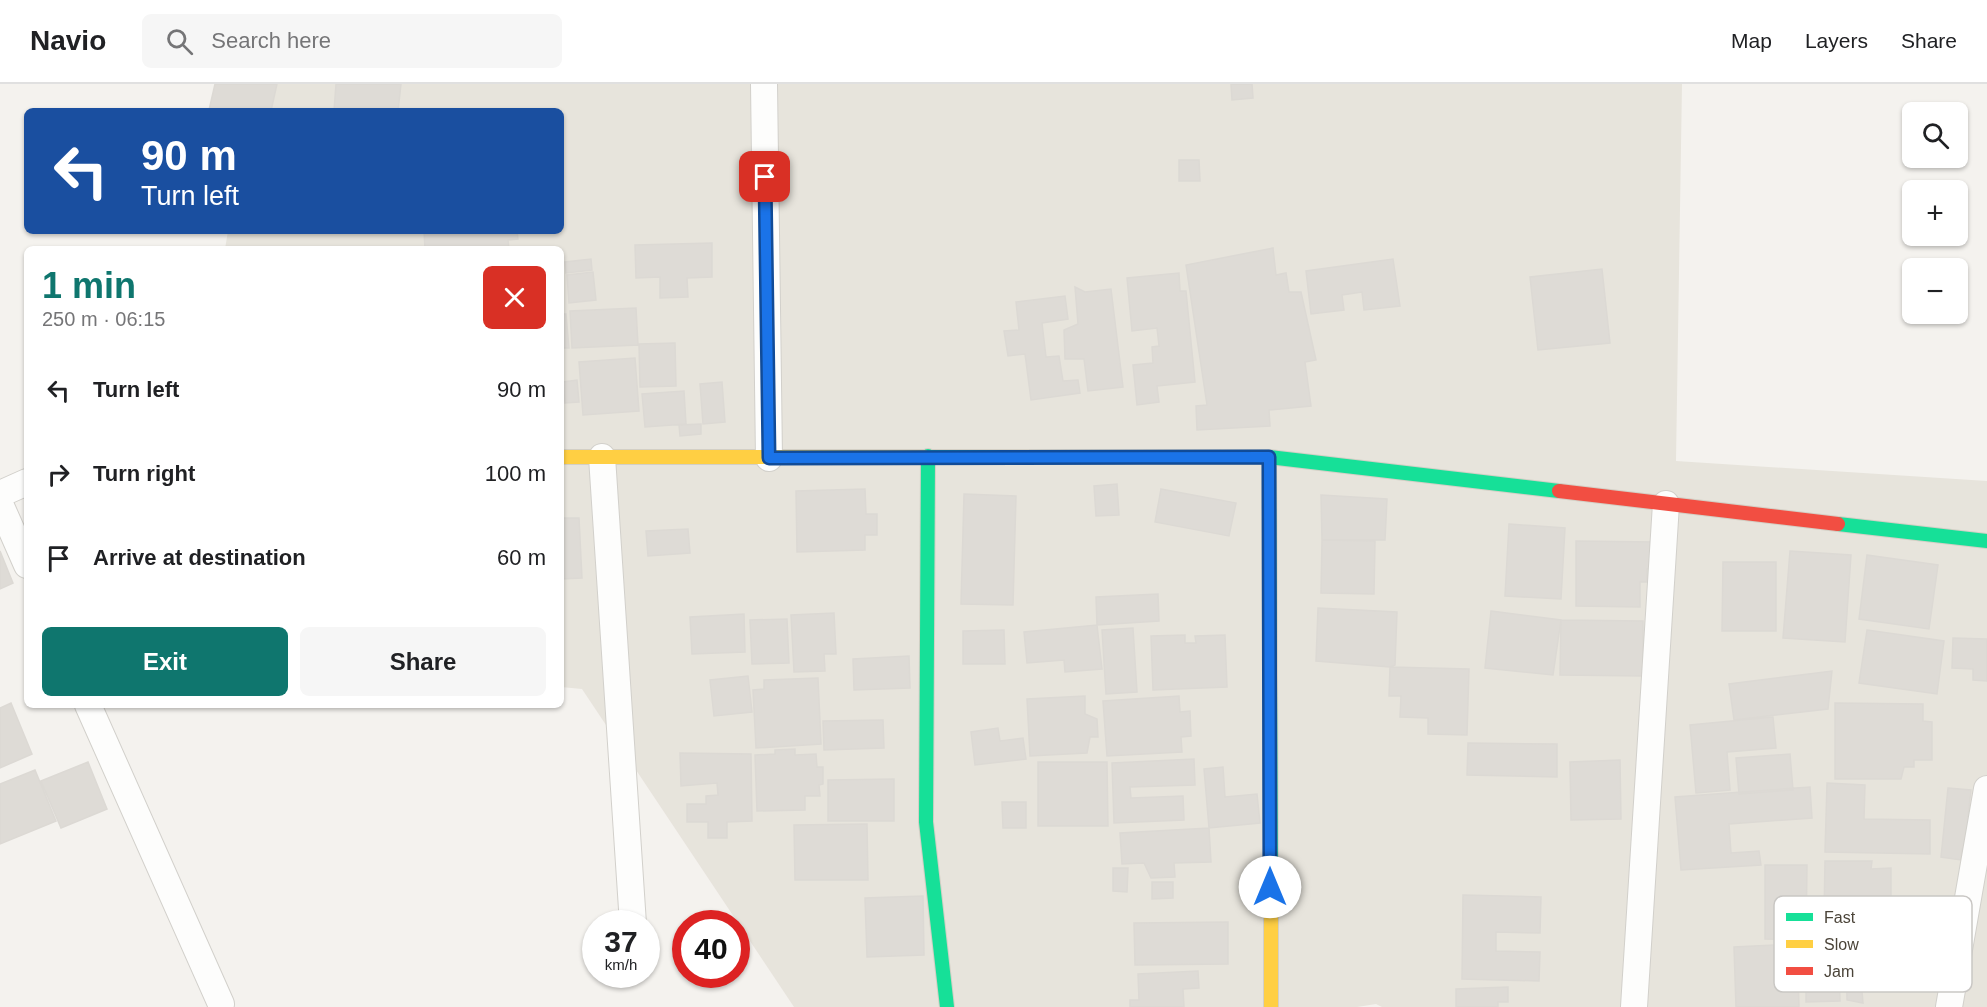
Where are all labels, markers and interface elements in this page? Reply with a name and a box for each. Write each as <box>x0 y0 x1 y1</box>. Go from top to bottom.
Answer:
search box <box>142 14 562 68</box>
text: Navio <box>30 25 106 56</box>
icon: search <box>163 25 196 58</box>
text: Search here <box>211 28 331 53</box>
text: Map <box>1731 29 1772 52</box>
text: Layers <box>1805 29 1868 52</box>
text: Share <box>1901 29 1957 52</box>
map controls <box>1902 102 1968 324</box>
button: search <box>1902 102 1968 168</box>
icon: left <box>42 132 120 210</box>
text: 90 m <box>141 132 237 179</box>
pin <box>739 151 790 202</box>
icon: arrive <box>748 160 781 193</box>
button: + <box>1902 180 1968 246</box>
text: Turn left <box>141 181 239 211</box>
button: − <box>1902 258 1968 324</box>
text: 1 min <box>42 265 136 306</box>
button: close <box>483 266 546 329</box>
text: 250 m · 06:15 <box>42 308 165 330</box>
icon: left <box>42 374 75 407</box>
text: Turn left <box>93 377 179 402</box>
text: 90 m <box>497 377 546 402</box>
icon: right <box>42 458 75 491</box>
text: Turn right <box>93 461 195 486</box>
text: 100 m <box>485 461 546 486</box>
icon: arrive <box>42 542 75 575</box>
text: Arrive at destination <box>93 545 306 570</box>
text: 60 m <box>497 545 546 570</box>
button: Exit <box>42 627 288 696</box>
button: Share <box>300 627 546 696</box>
position arrow <box>1238 855 1302 919</box>
legend <box>1774 896 1972 992</box>
text: Fast <box>1824 909 1856 926</box>
speed limit sign: 40 <box>672 910 750 988</box>
text: 37 <box>604 925 638 958</box>
text: Slow <box>1824 936 1859 953</box>
text: km/h <box>605 956 637 973</box>
text: Jam <box>1824 963 1854 980</box>

